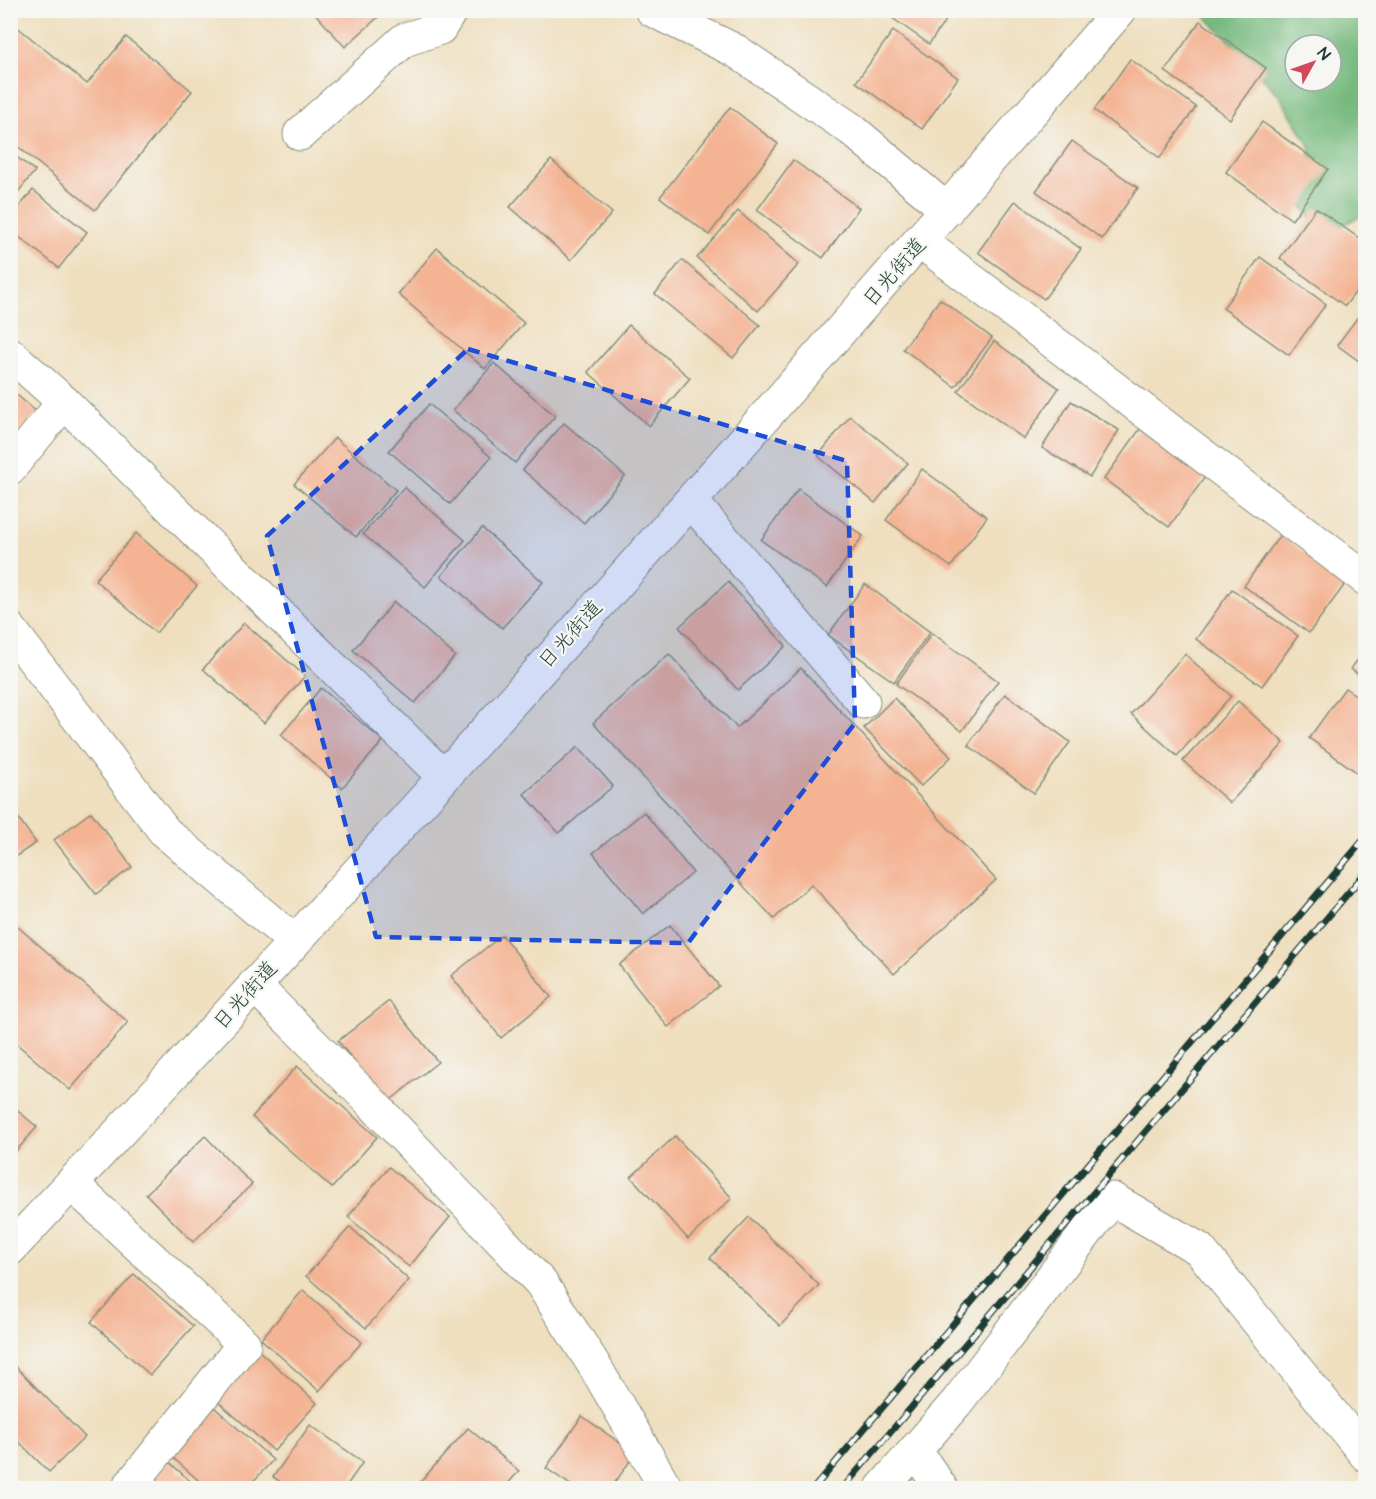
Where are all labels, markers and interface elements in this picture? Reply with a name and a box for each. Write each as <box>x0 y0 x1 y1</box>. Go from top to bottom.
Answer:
north arrow <box>1283 33 1343 93</box>
text: N <box>1312 43 1335 65</box>
street label: 日光街道 <box>856 231 933 314</box>
street label: 日光街道 <box>531 593 609 675</box>
street label: 日光街道 <box>206 954 284 1036</box>

